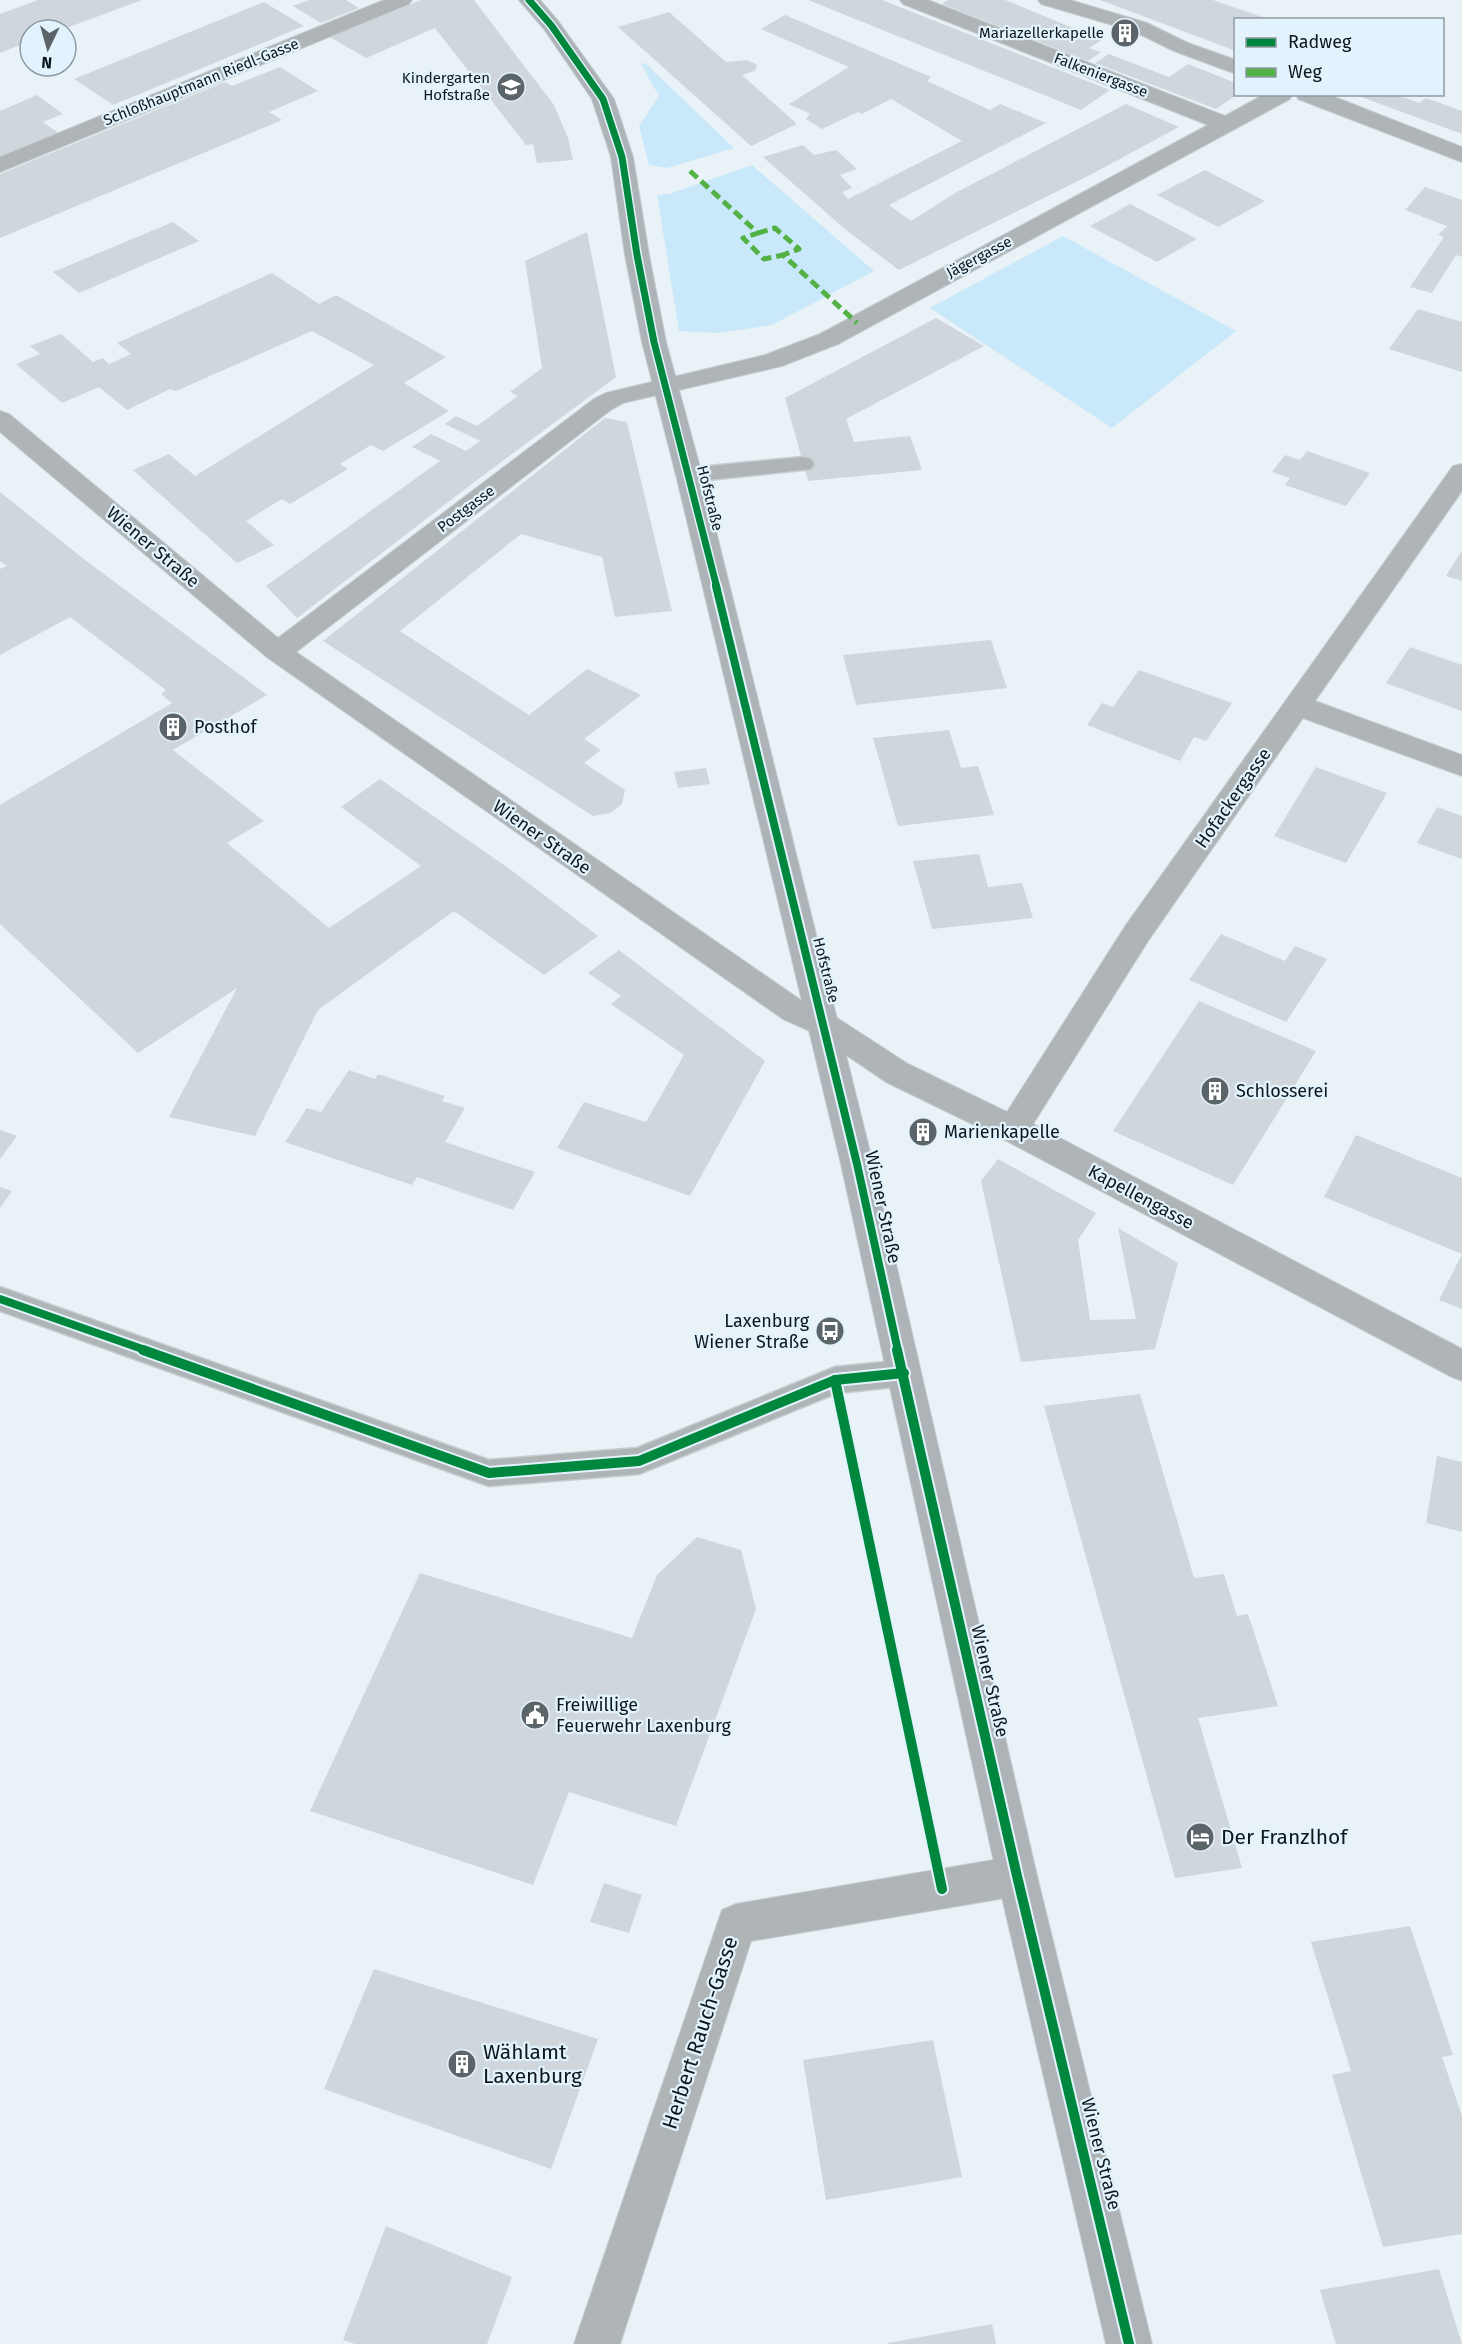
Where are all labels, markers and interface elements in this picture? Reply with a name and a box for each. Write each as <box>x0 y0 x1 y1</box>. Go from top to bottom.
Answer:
building icon: Mariazellerkapelle <box>1109 17 1141 49</box>
north arrow <box>18 18 78 78</box>
legend <box>1234 18 1444 96</box>
place label: Mariazellerkapelle <box>979 24 1104 42</box>
text: Radweg <box>1288 31 1352 53</box>
street label: Schloßhauptmann Riedl-Gasse <box>101 35 301 129</box>
street label: Falkeniergasse <box>1052 49 1150 101</box>
text: N <box>41 53 53 72</box>
text: Weg <box>1288 61 1322 83</box>
place label: Kindergarten Hofstraße <box>402 69 490 104</box>
school or university icon: Kindergarten Hofstraße <box>495 71 527 103</box>
street label: Jägergasse <box>943 232 1015 282</box>
street label: Hofstraße <box>693 463 727 533</box>
street label: Postgasse <box>434 482 498 536</box>
street label: Wiener Straße <box>102 502 204 592</box>
building icon: Posthof <box>157 711 189 743</box>
place label: Posthof <box>194 716 258 738</box>
street label: Hofackergasse <box>1190 744 1276 852</box>
street label: Wiener Straße <box>489 795 595 879</box>
street label: Hofstraße <box>809 935 843 1005</box>
building icon: Schlosserei <box>1199 1075 1231 1107</box>
place label: Schlosserei <box>1236 1080 1328 1102</box>
building icon: Marienkapelle <box>907 1116 939 1148</box>
place label: Marienkapelle <box>944 1121 1060 1143</box>
street label: Wiener Straße <box>860 1149 906 1265</box>
street label: Kapellengasse <box>1084 1160 1198 1234</box>
place label: Laxenburg Wiener Straße <box>694 1310 810 1353</box>
bus stop icon: Laxenburg Wiener Straße <box>814 1315 846 1347</box>
street label: Wiener Straße <box>966 1623 1014 1739</box>
place label: Freiwillige Feuerwehr Laxenburg <box>556 1694 732 1737</box>
public building icon: Freiwillige Feuerwehr Laxenburg <box>519 1699 551 1731</box>
hotel icon: Der Franzlhof <box>1184 1821 1216 1853</box>
place label: Der Franzlhof <box>1221 1824 1349 1850</box>
street label: Herbert Rauch-Gasse <box>657 1933 743 2133</box>
place label: Wählamt Laxenburg <box>483 2039 582 2089</box>
building icon: Wählamt Laxenburg <box>446 2048 478 2080</box>
street label: Wiener Straße <box>1076 2096 1126 2212</box>

